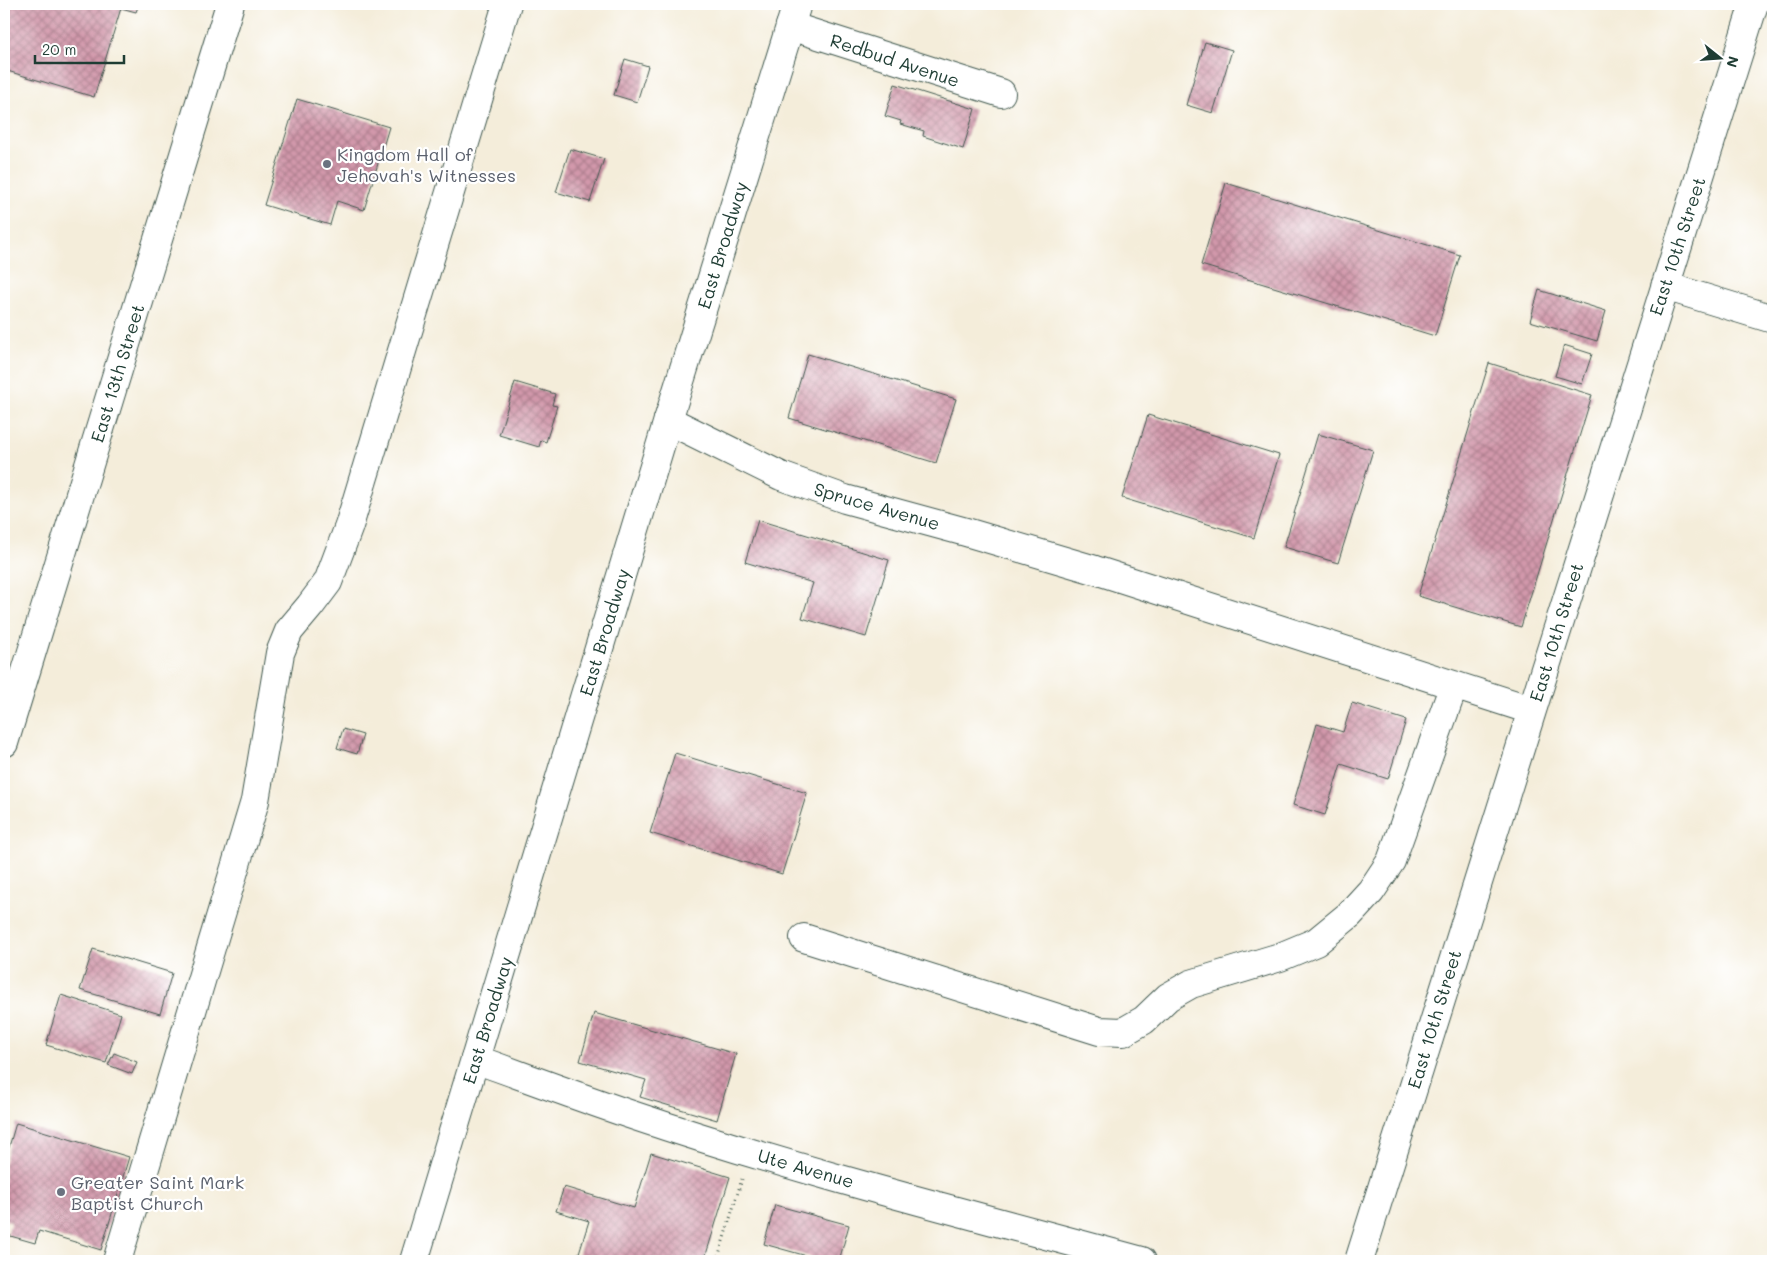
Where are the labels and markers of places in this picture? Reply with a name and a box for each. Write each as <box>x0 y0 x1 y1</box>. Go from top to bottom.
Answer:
place label: Kingdom Hall of Jehovah's Witnesses <box>337 142 516 187</box>
marker: Kingdom Hall of Jehovah's Witnesses <box>321 158 333 170</box>
place label: Greater Saint Mark Baptist Church <box>71 1170 244 1215</box>
marker: Greater Saint Mark Baptist Church <box>55 1186 67 1198</box>

